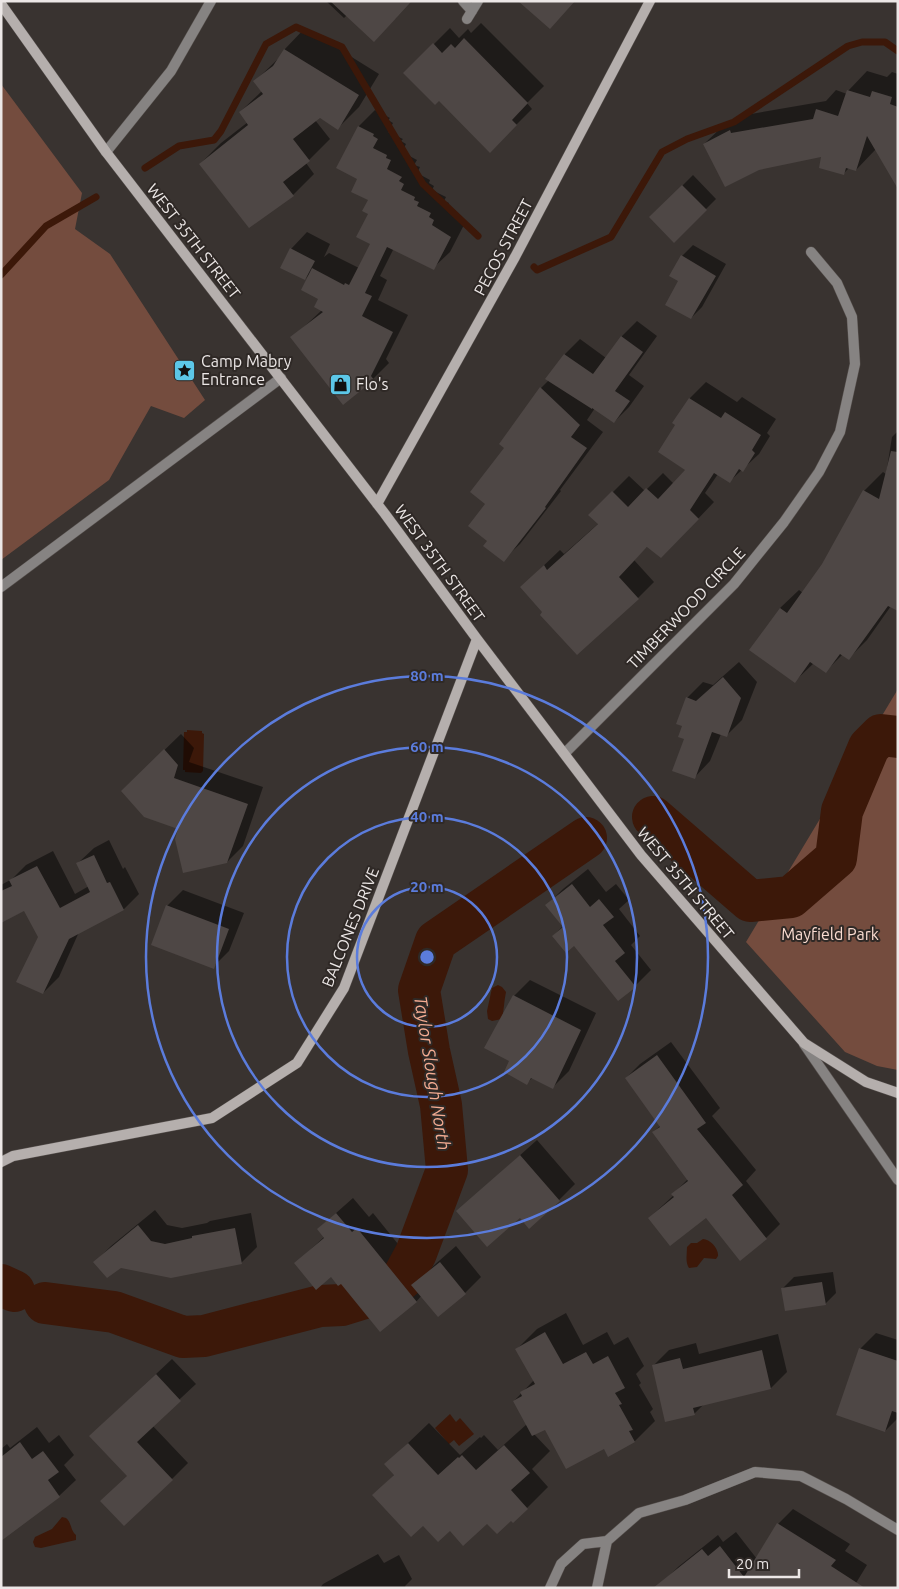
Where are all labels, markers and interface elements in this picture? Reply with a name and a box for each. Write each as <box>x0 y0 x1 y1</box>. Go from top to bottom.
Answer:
street label: WEST 35TH STREET <box>144 180 244 302</box>
street label: PECOS STREET <box>470 196 536 298</box>
place label: Camp Mabry Entrance <box>201 352 292 388</box>
place icon: Camp Mabry Entrance <box>173 358 197 382</box>
shop icon: Flo's <box>328 372 352 396</box>
place label: Flo's <box>356 375 388 393</box>
street label: WEST 35TH STREET <box>391 501 489 625</box>
street label: TIMBERWOOD CIRCLE <box>624 544 749 672</box>
text: 80 m <box>410 667 444 684</box>
text: 60 m <box>410 738 444 755</box>
text: 40 m <box>410 808 444 825</box>
street label: WEST 35TH STREET <box>634 823 738 943</box>
street label: BALCONES DRIVE <box>318 865 382 989</box>
text: 20 m <box>410 878 444 895</box>
park label: Mayfield Park <box>781 925 879 943</box>
centre of rings <box>418 948 436 966</box>
water label: Taylor Slough North <box>411 994 455 1152</box>
scale bar <box>729 1546 799 1578</box>
text: 20 m <box>736 1555 769 1572</box>

